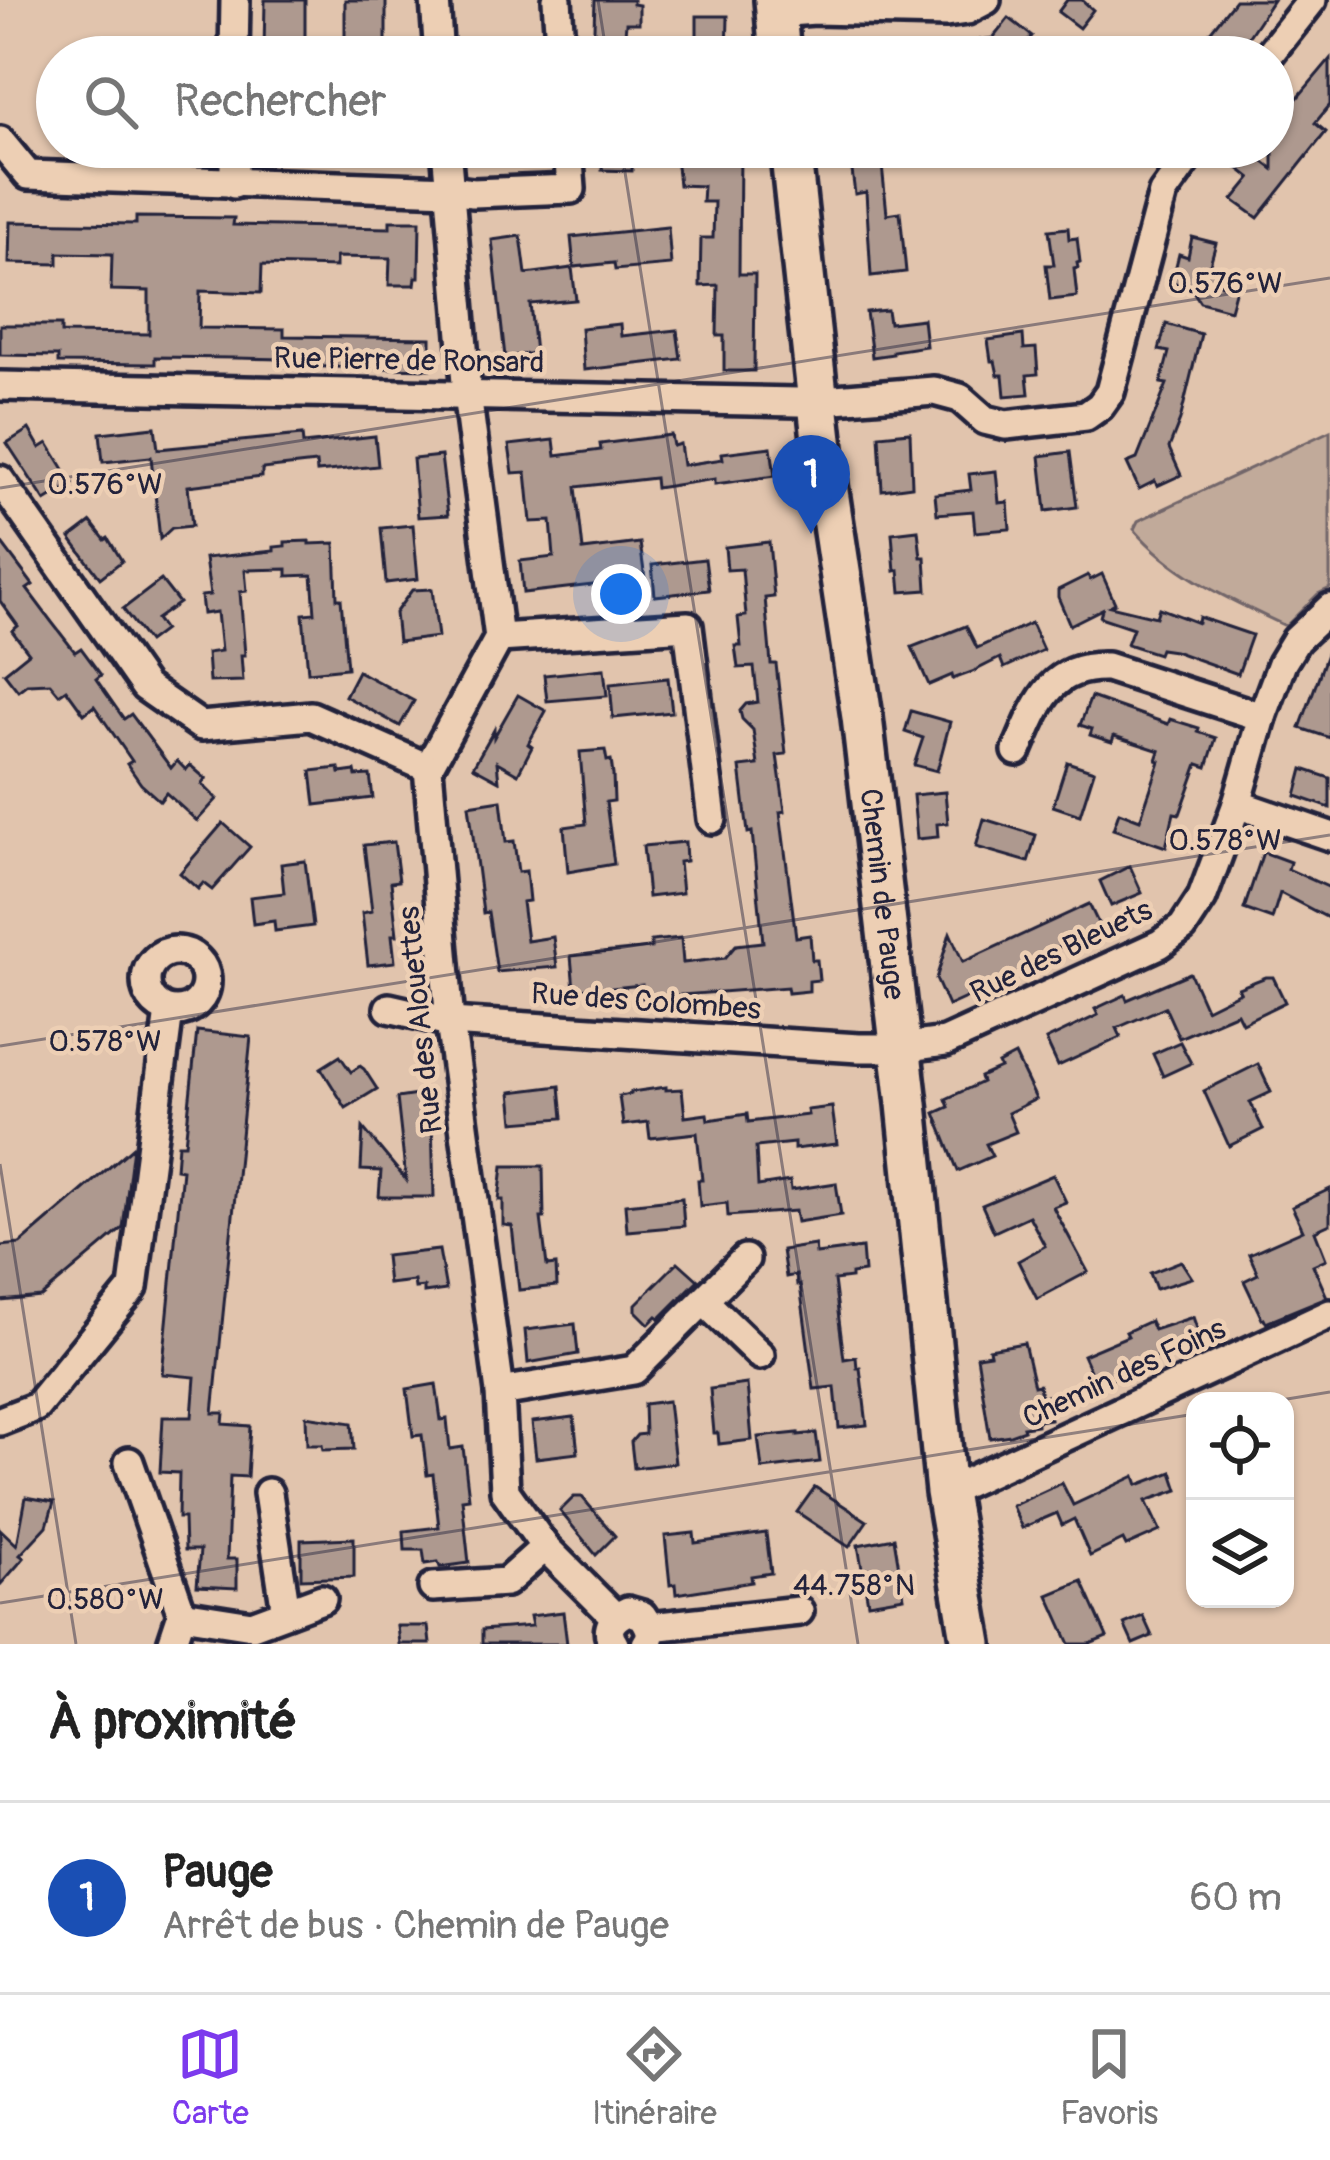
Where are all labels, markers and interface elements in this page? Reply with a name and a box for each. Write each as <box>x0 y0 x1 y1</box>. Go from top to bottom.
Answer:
search box <box>36 36 1294 168</box>
icon: search <box>78 69 144 135</box>
text: Rechercher <box>174 74 387 130</box>
text: 0.576°W <box>1167 265 1283 302</box>
street label: Rue Pierre de Ronsard <box>273 340 545 381</box>
pin: 1 <box>772 435 850 534</box>
text: 0.576°W <box>47 466 163 503</box>
your location <box>591 564 651 624</box>
street label: Chemin de Pauge <box>851 787 913 1002</box>
text: 0.578°W <box>1168 822 1282 859</box>
street label: Rue des Bleuets <box>964 891 1158 1011</box>
street label: Rue des Alouettes <box>390 904 451 1135</box>
street label: Rue des Colombes <box>530 975 762 1028</box>
text: 0.578°W <box>48 1023 162 1060</box>
street label: Chemin des Foins <box>1017 1310 1231 1437</box>
map controls <box>1186 1392 1294 1608</box>
button: locate <box>1186 1392 1294 1500</box>
button: layers <box>1186 1500 1294 1608</box>
text: 44.758°N <box>793 1567 915 1604</box>
text: 0.580°W <box>46 1581 164 1618</box>
text: À proximité <box>48 1690 297 1754</box>
text: Pauge <box>162 1845 273 1901</box>
text: 1 <box>79 1873 95 1922</box>
text: 60 m <box>1190 1873 1282 1922</box>
text: Arrêt de bus · Chemin de Pauge <box>162 1901 669 1950</box>
tab: Carte <box>172 2021 249 2134</box>
tab: Itinéraire <box>592 2021 717 2134</box>
tab: Favoris <box>1060 2021 1158 2134</box>

